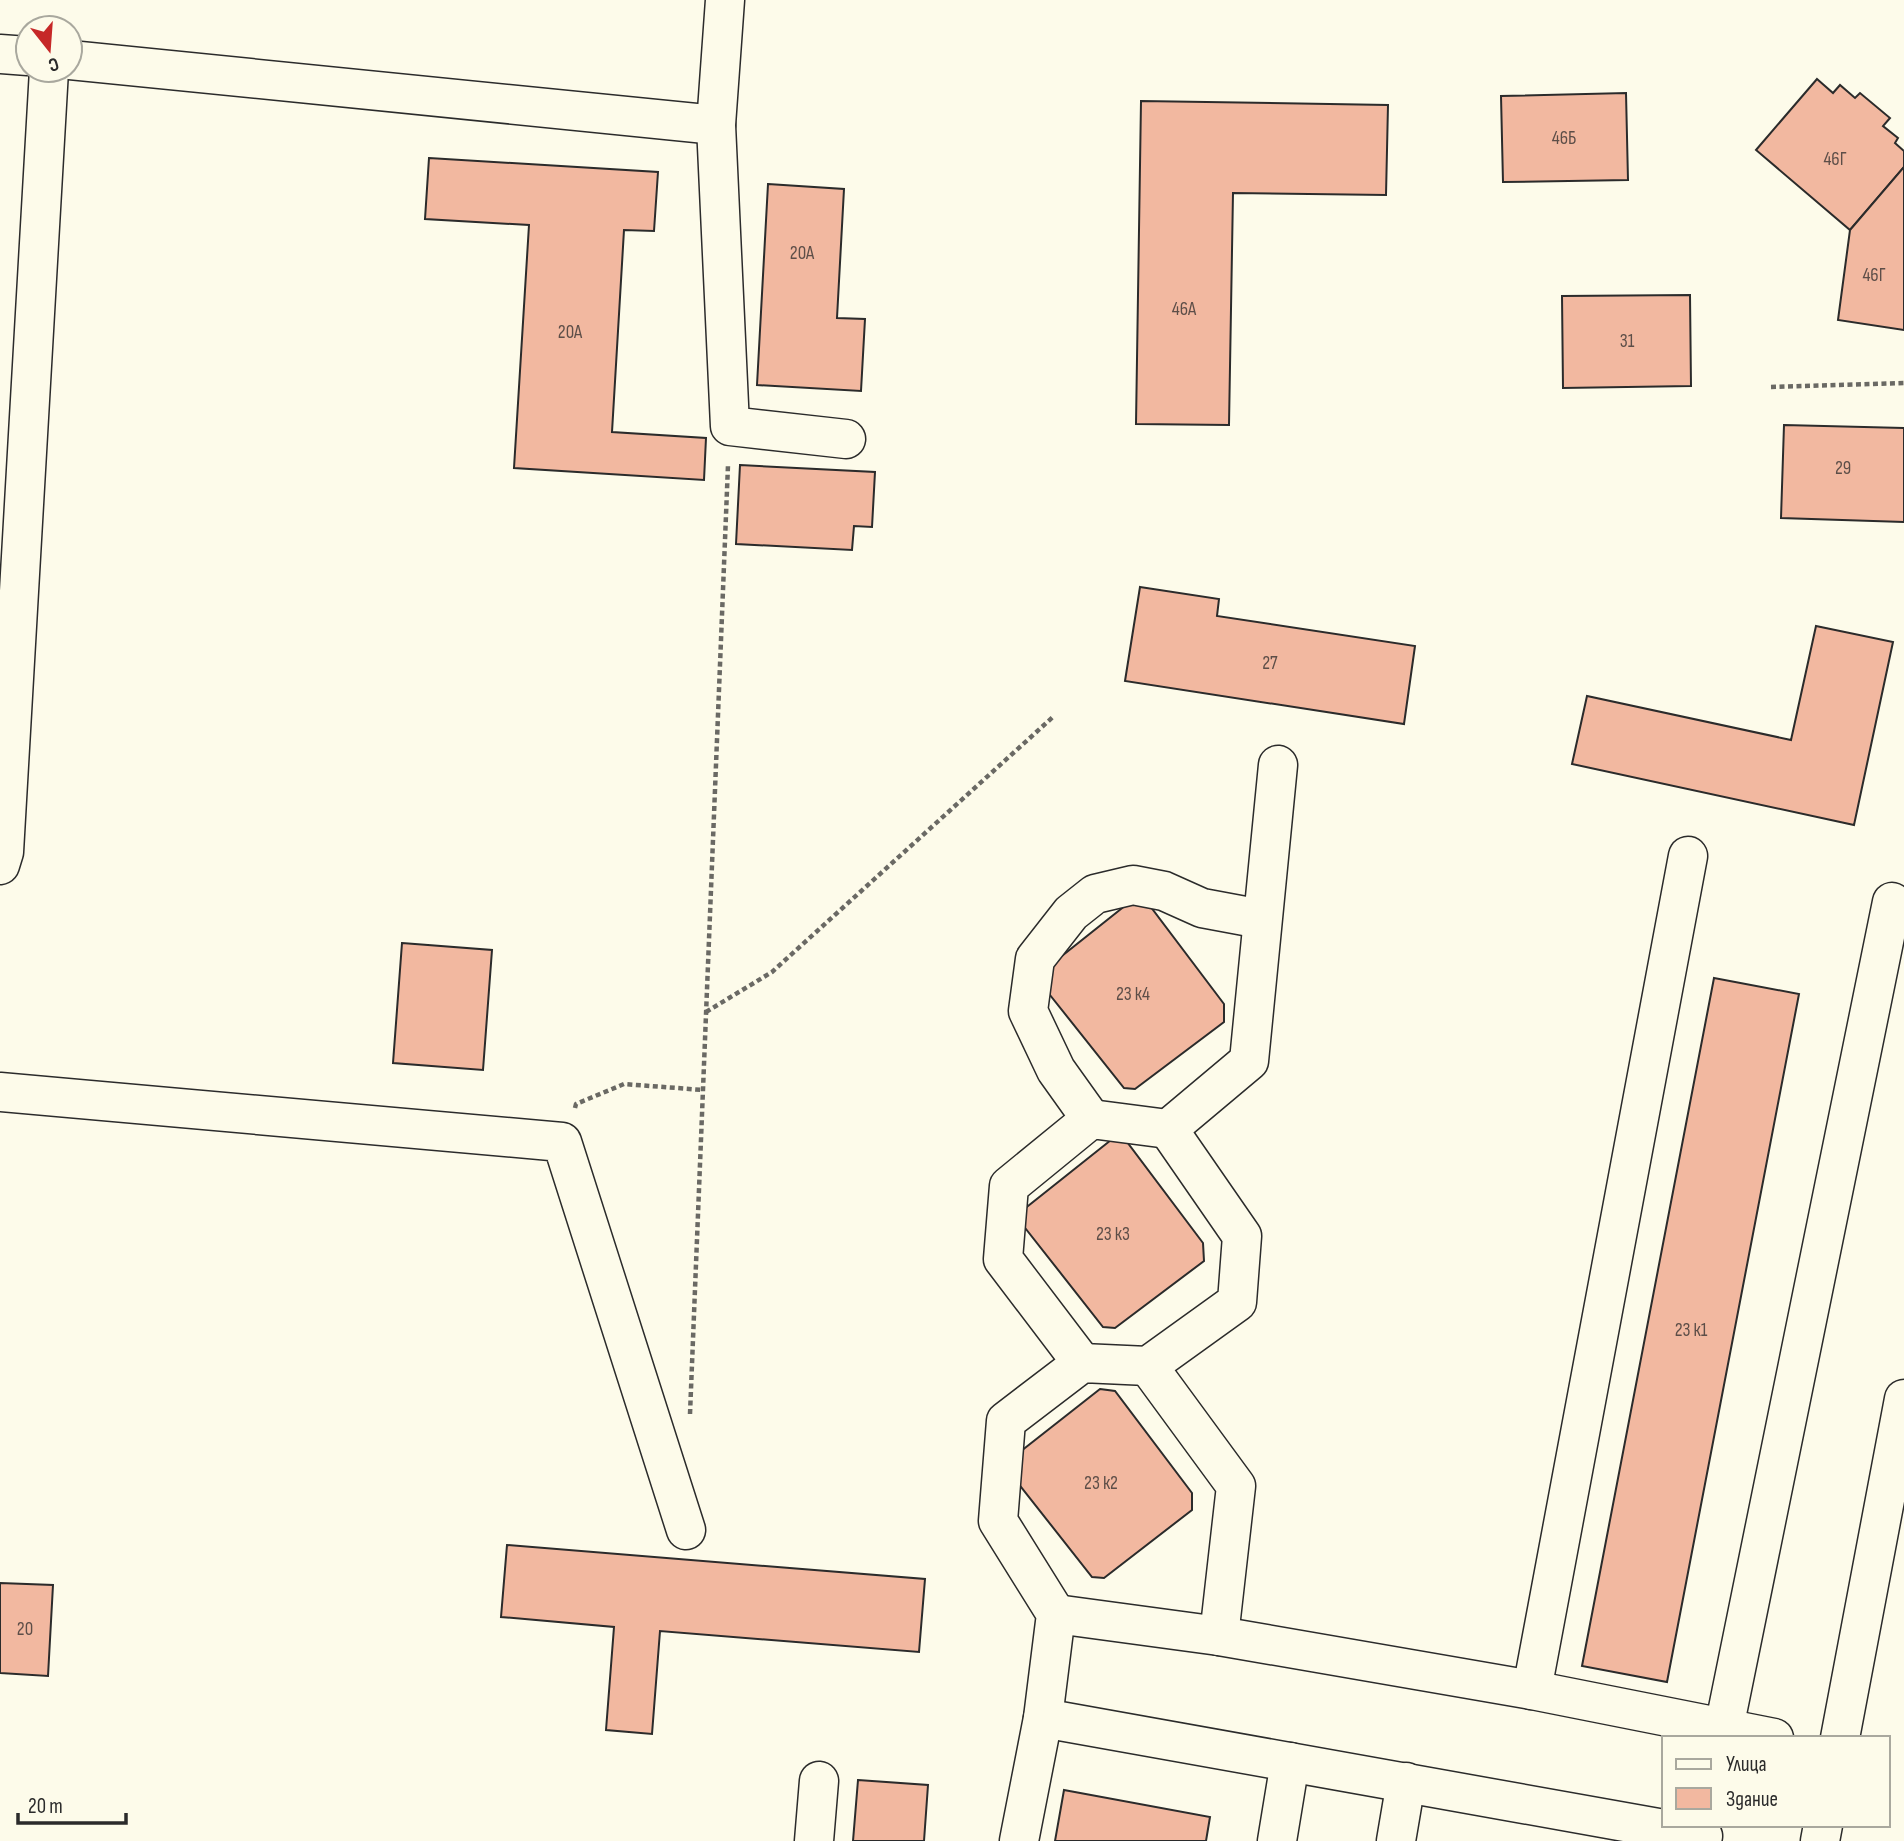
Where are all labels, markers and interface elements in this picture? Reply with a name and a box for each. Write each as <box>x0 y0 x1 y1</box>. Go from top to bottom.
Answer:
north arrow <box>14 14 84 84</box>
text: С <box>45 51 62 76</box>
house number: 46Б <box>1552 127 1576 150</box>
house number: 46Г <box>1823 148 1847 171</box>
house number: 20А <box>790 242 815 265</box>
house number: 46Г <box>1862 264 1886 287</box>
house number: 46А <box>1172 298 1197 321</box>
house number: 20А <box>558 321 583 344</box>
house number: 31 <box>1620 330 1635 353</box>
house number: 29 <box>1835 457 1851 480</box>
house number: 27 <box>1262 652 1278 675</box>
house number: 23 к4 <box>1116 983 1150 1006</box>
house number: 23 к3 <box>1096 1223 1130 1246</box>
house number: 23 к1 <box>1675 1319 1708 1342</box>
house number: 23 к2 <box>1084 1472 1118 1495</box>
house number: 20 <box>17 1618 33 1641</box>
legend <box>1662 1736 1890 1827</box>
text: Улица <box>1726 1752 1767 1777</box>
scale bar <box>18 1782 126 1826</box>
text: Здание <box>1726 1787 1778 1812</box>
text: 20 m <box>28 1794 63 1819</box>

